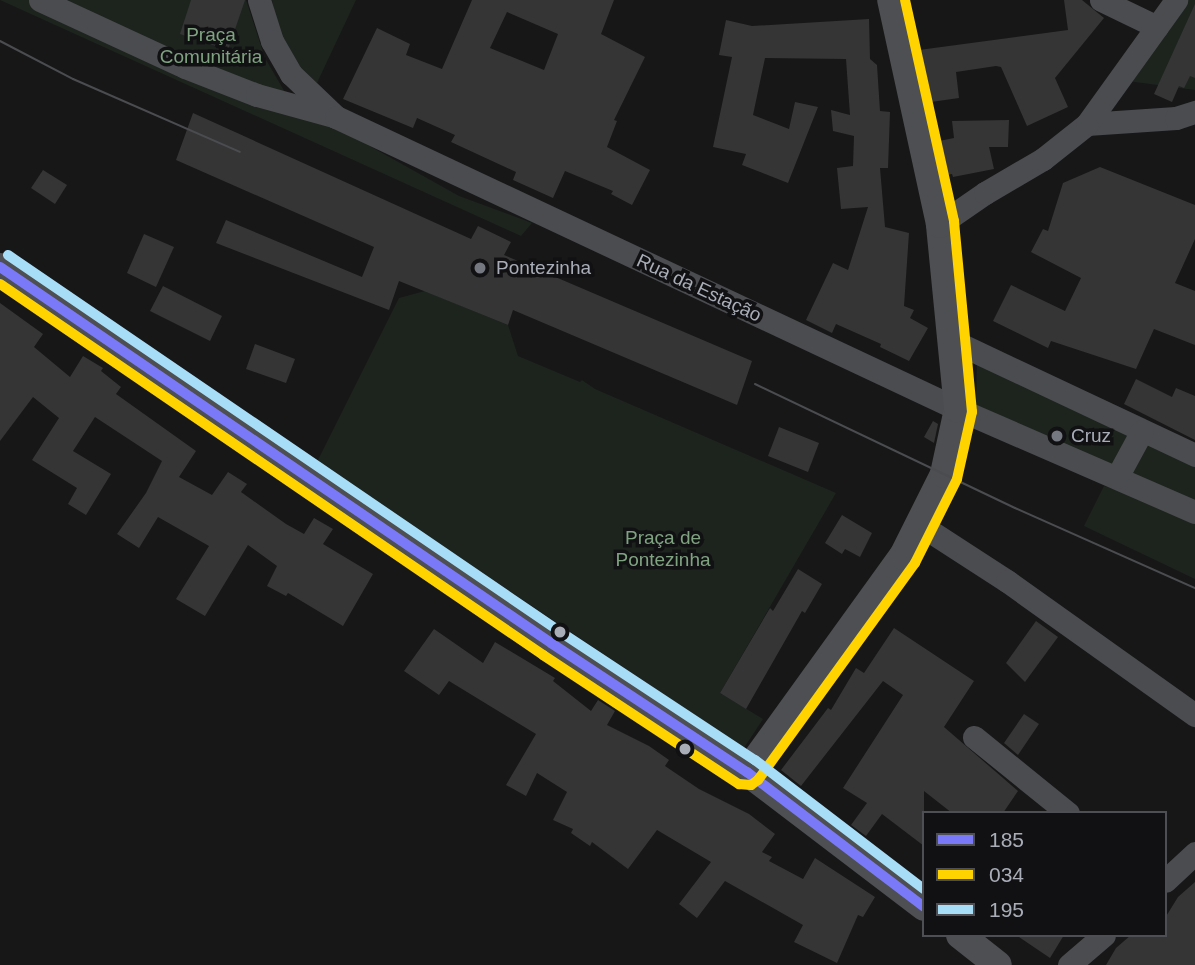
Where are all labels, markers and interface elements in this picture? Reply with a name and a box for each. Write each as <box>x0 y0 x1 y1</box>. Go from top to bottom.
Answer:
park label: Praça Comunitária <box>160 24 262 68</box>
street label: Rua da Estação <box>633 249 765 327</box>
place label: Pontezinha <box>496 257 591 279</box>
marker: Pontezinha <box>470 258 490 278</box>
place label: Cruz <box>1071 425 1111 447</box>
marker: Cruz <box>1049 428 1065 444</box>
park label: Praça de Pontezinha <box>615 527 711 571</box>
unlabelled marker <box>553 625 567 639</box>
unlabelled marker <box>678 742 692 756</box>
legend <box>922 811 1167 937</box>
text: 185 <box>989 828 1024 851</box>
text: 034 <box>989 863 1024 886</box>
text: 195 <box>989 898 1024 921</box>

